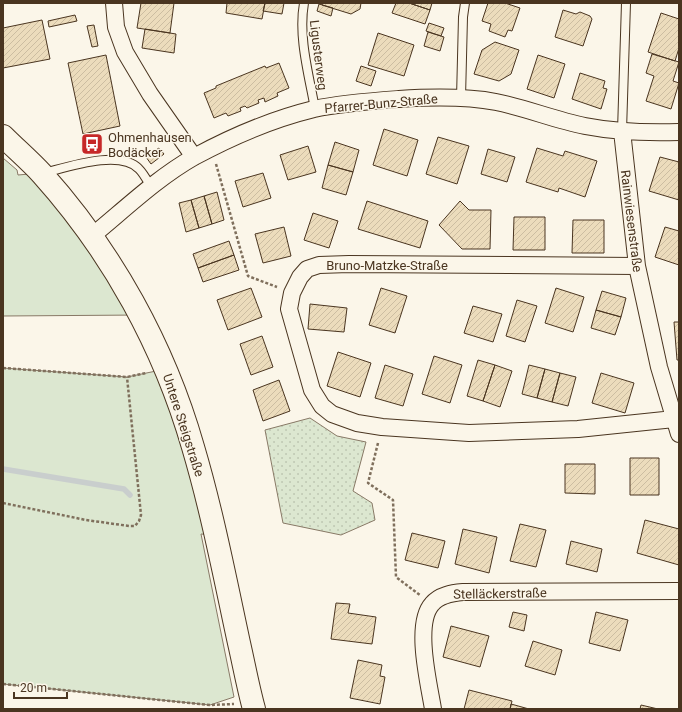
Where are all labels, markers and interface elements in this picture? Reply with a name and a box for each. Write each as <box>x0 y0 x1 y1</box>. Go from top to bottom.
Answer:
street label: Ligusterweg <box>307 19 330 91</box>
street label: Pfarrer-Bunz-Straße <box>324 91 438 116</box>
place label: Ohmenhausen Bodäcker <box>108 130 192 160</box>
bus stop icon: Ohmenhausen Bodäcker <box>79 131 105 157</box>
street label: Rainwiesenstraße <box>618 169 645 273</box>
street label: Bruno-Matzke-Straße <box>326 258 448 273</box>
street label: Untere Steigstraße <box>160 372 207 479</box>
street label: Stelläckerstraße <box>453 585 547 602</box>
scale bar <box>14 674 67 700</box>
text: 20 m <box>20 681 47 695</box>

